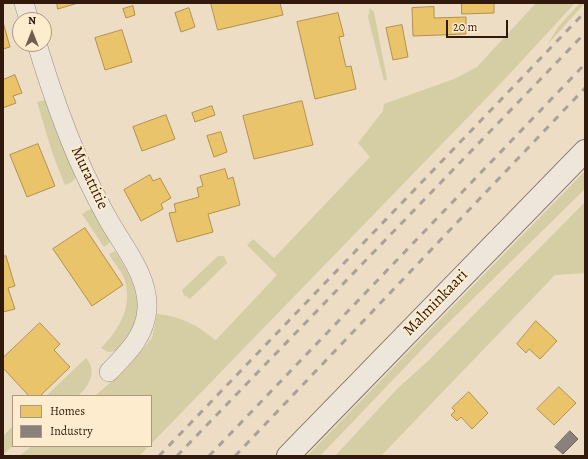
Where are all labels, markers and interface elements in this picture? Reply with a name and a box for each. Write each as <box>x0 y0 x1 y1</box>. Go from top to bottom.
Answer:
north arrow <box>12 12 52 52</box>
scale bar <box>448 12 510 38</box>
text: N <box>28 13 36 28</box>
text: 20 m <box>453 19 477 35</box>
street label: Murattitie <box>66 143 112 213</box>
street label: Malminkaari <box>400 266 472 340</box>
legend <box>12 395 152 447</box>
text: Homes <box>50 403 85 419</box>
text: Industry <box>50 423 93 439</box>

